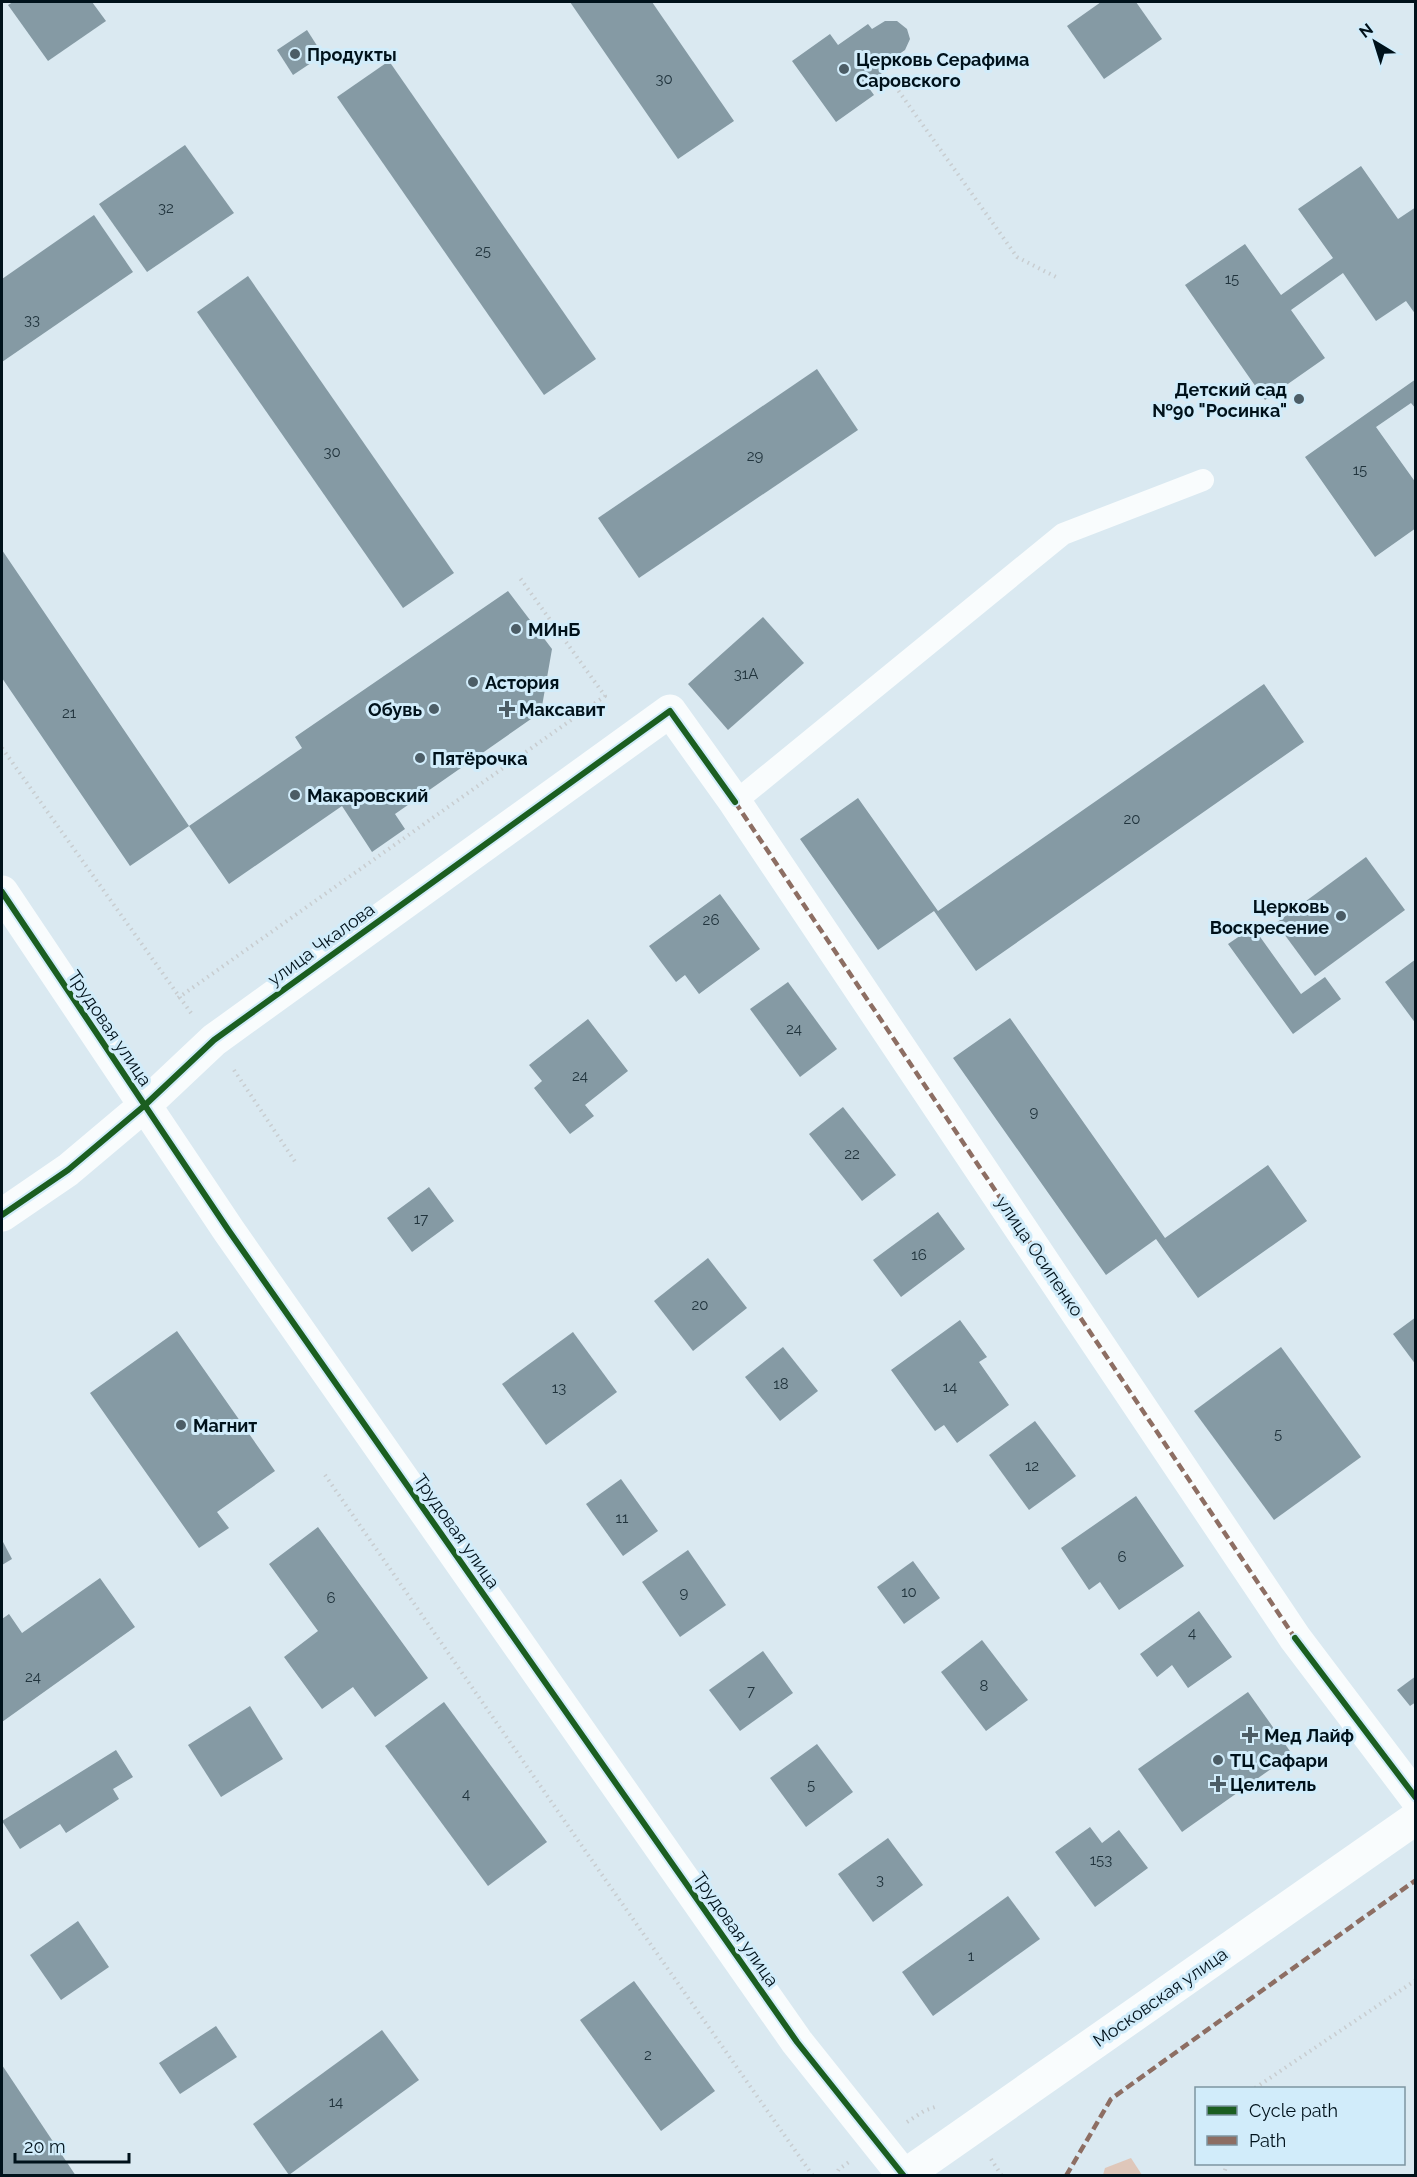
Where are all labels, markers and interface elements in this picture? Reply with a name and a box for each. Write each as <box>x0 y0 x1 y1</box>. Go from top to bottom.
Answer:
north arrow <box>1345 12 1405 72</box>
text: N <box>1355 19 1377 42</box>
place label: Продукты <box>307 44 397 65</box>
marker: Продукты <box>288 47 302 61</box>
place label: Церковь Серафима Саровского <box>856 49 1029 91</box>
marker: Церковь Серафима Саровского <box>837 62 851 76</box>
house number: 30 <box>655 70 673 88</box>
house number: 32 <box>158 199 174 217</box>
house number: 25 <box>475 242 491 260</box>
house number: 15 <box>1225 270 1239 288</box>
house number: 33 <box>24 311 40 329</box>
place label: Детский сад №90 "Росинка" <box>1152 379 1287 421</box>
marker: Детский сад №90 "Росинка" <box>1292 392 1306 406</box>
house number: 30 <box>323 443 341 461</box>
house number: 29 <box>747 447 764 465</box>
house number: 15 <box>1353 461 1367 479</box>
place label: МИнБ <box>528 619 580 640</box>
marker: МИнБ <box>509 622 523 636</box>
house number: 31А <box>734 665 758 683</box>
place label: Астория <box>485 672 559 693</box>
marker: Астория <box>466 675 480 689</box>
place label: Обувь <box>368 699 422 720</box>
place label: Максавит <box>519 699 605 720</box>
marker: Обувь <box>427 702 441 716</box>
marker: Максавит <box>500 702 514 716</box>
house number: 21 <box>62 704 77 722</box>
place label: Пятёрочка <box>432 748 528 769</box>
marker: Пятёрочка <box>413 751 427 765</box>
place label: Макаровский <box>307 785 428 806</box>
marker: Макаровский <box>288 788 302 802</box>
house number: 20 <box>1124 810 1141 828</box>
place label: Церковь Воскресение <box>1210 896 1329 938</box>
street label: улица Чкалова <box>264 898 378 990</box>
marker: Церковь Воскресение <box>1334 909 1348 923</box>
house number: 26 <box>703 911 719 929</box>
street label: Трудовая улица <box>64 966 156 1090</box>
house number: 24 <box>786 1020 802 1038</box>
house number: 24 <box>572 1067 588 1085</box>
house number: 9 <box>1030 1103 1039 1121</box>
house number: 22 <box>844 1145 860 1163</box>
street label: улица Осипенко <box>992 1192 1088 1320</box>
house number: 17 <box>414 1210 428 1228</box>
house number: 16 <box>911 1246 927 1264</box>
house number: 20 <box>692 1296 709 1314</box>
house number: 18 <box>773 1375 789 1393</box>
house number: 14 <box>943 1378 957 1396</box>
house number: 13 <box>552 1379 566 1397</box>
place label: Магнит <box>193 1415 257 1436</box>
marker: Магнит <box>174 1418 188 1432</box>
house number: 5 <box>1274 1425 1282 1443</box>
house number: 12 <box>1025 1457 1039 1475</box>
street label: Трудовая улица <box>410 1470 504 1592</box>
house number: 11 <box>616 1509 629 1527</box>
house number: 6 <box>1117 1548 1127 1566</box>
house number: 10 <box>901 1583 917 1601</box>
house number: 9 <box>680 1584 689 1602</box>
house number: 6 <box>326 1589 336 1607</box>
house number: 4 <box>1188 1624 1196 1642</box>
house number: 24 <box>25 1668 41 1686</box>
house number: 8 <box>980 1677 989 1695</box>
house number: 7 <box>747 1682 755 1700</box>
place label: Мед Лайф <box>1264 1725 1354 1746</box>
marker: Мед Лайф <box>1241 1726 1259 1744</box>
place label: ТЦ Сафари <box>1230 1750 1328 1771</box>
marker: ТЦ Сафари <box>1211 1753 1225 1767</box>
place label: Целитель <box>1230 1774 1317 1795</box>
house number: 5 <box>807 1776 815 1794</box>
marker: Целитель <box>1211 1777 1225 1791</box>
house number: 4 <box>462 1785 470 1803</box>
house number: 153 <box>1090 1851 1112 1869</box>
street label: Трудовая улица <box>689 1868 783 1990</box>
house number: 3 <box>876 1871 884 1889</box>
street label: Московская улица <box>1089 1943 1231 2051</box>
house number: 1 <box>968 1947 975 1965</box>
house number: 2 <box>644 2046 652 2064</box>
legend <box>1195 2087 1405 2165</box>
house number: 14 <box>329 2093 343 2111</box>
text: Cycle path <box>1249 2100 1338 2121</box>
scale bar <box>15 2126 129 2164</box>
text: Path <box>1249 2130 1286 2151</box>
text: 20 m <box>24 2136 66 2157</box>

